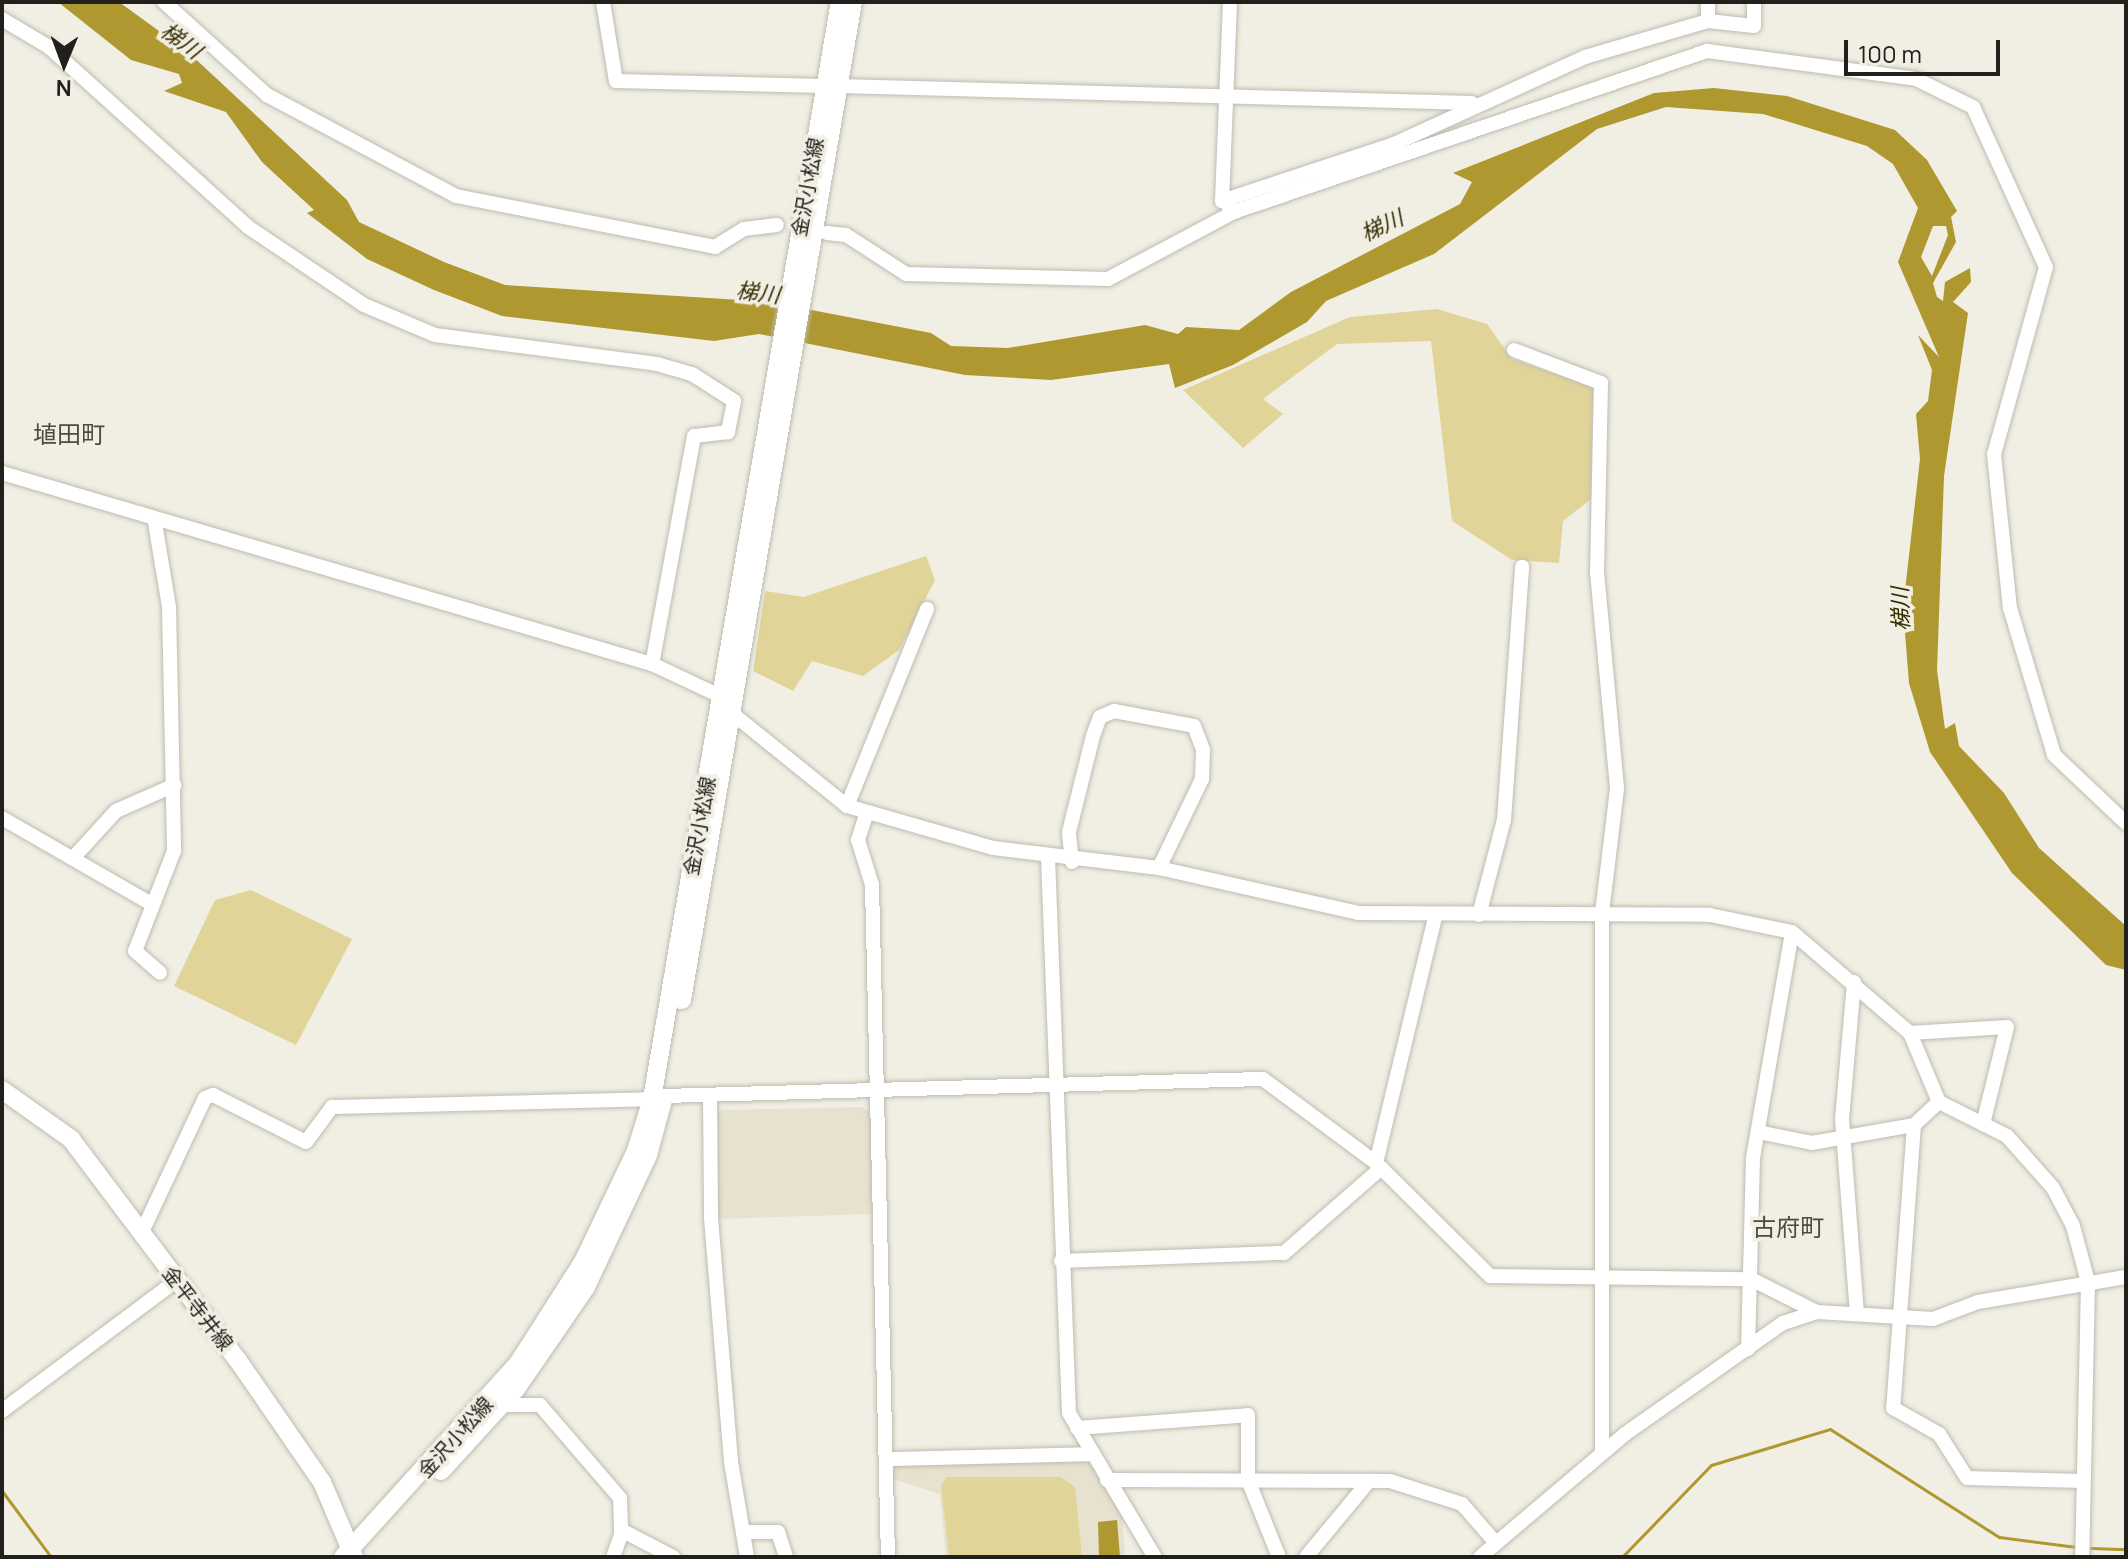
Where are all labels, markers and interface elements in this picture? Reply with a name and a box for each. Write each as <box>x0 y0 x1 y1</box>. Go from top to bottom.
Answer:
water label: 梯川 <box>155 17 207 65</box>
north arrow <box>24 24 104 104</box>
scale bar <box>1848 24 2004 74</box>
text: 100 m <box>1858 37 1922 70</box>
text: N <box>55 73 72 103</box>
street label: 金沢小松線 <box>786 136 828 238</box>
water label: 梯川 <box>1356 205 1408 247</box>
water label: 梯川 <box>735 277 781 309</box>
district label: 埴田町 <box>33 420 105 448</box>
water label: 梯川 <box>1887 587 1915 631</box>
street label: 金沢小松線 <box>678 775 720 877</box>
district label: 古府町 <box>1752 1213 1824 1241</box>
street label: 金平寺井線 <box>158 1261 238 1355</box>
street label: 金沢小松線 <box>413 1392 497 1482</box>

